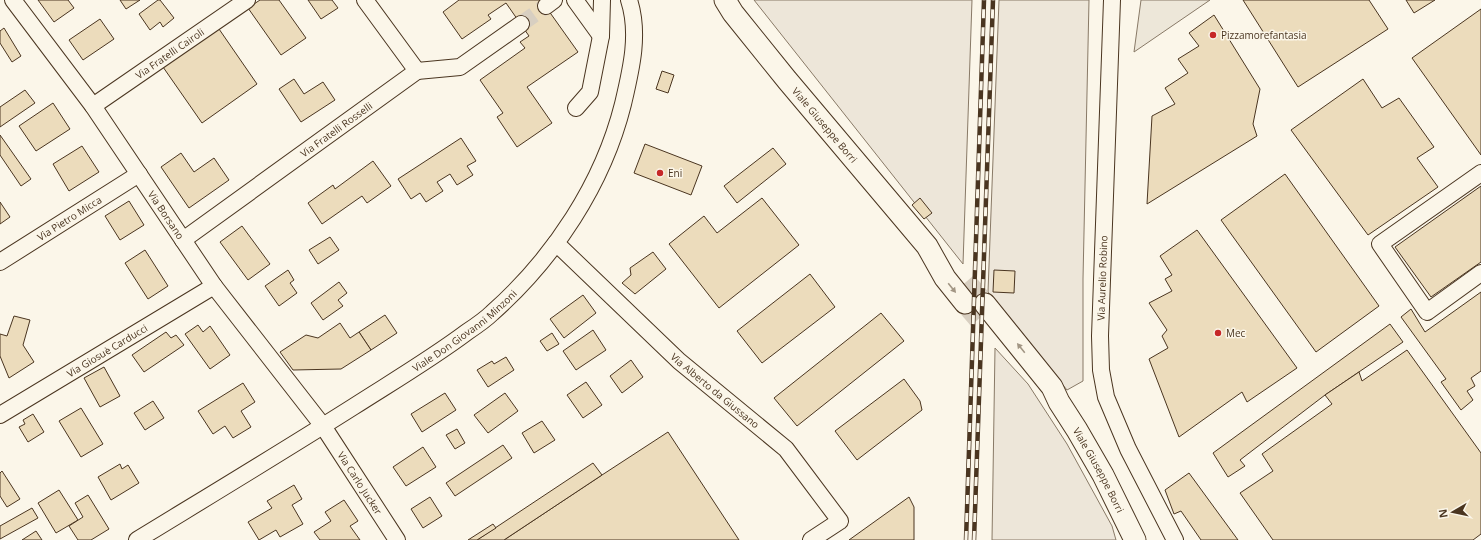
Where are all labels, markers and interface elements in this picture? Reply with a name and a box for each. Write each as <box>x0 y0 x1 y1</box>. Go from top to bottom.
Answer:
street label: Via Fratelli Cairoli <box>132 25 207 82</box>
place label: Pizzamorefantasia <box>1221 28 1306 42</box>
marker: Pizzamorefantasia <box>1208 30 1218 40</box>
street label: Viale Giuseppe Borri <box>789 84 861 166</box>
street label: Via Fratelli Rosselli <box>297 99 375 160</box>
place label: Eni <box>668 166 682 180</box>
marker: Eni <box>655 168 665 178</box>
street label: Via Borsano <box>145 188 188 242</box>
street label: Via Pietro Micca <box>34 192 104 244</box>
street label: Via Aurelio Robino <box>1094 235 1110 321</box>
one-way arrow <box>948 282 957 293</box>
street label: Viale Don Giovanni Minzoni <box>410 287 520 375</box>
street label: Via Giosuè Carducci <box>64 321 150 380</box>
place label: Mec <box>1226 326 1246 340</box>
marker: Mec <box>1213 328 1223 338</box>
one-way arrow <box>1016 342 1025 353</box>
street label: Via Alberto da Giussano <box>668 350 762 431</box>
street label: Viale Giuseppe Borri <box>1070 425 1127 515</box>
street label: Via Carlo Jucker <box>334 449 386 517</box>
north arrow <box>1433 492 1473 532</box>
text: N <box>1435 508 1451 519</box>

